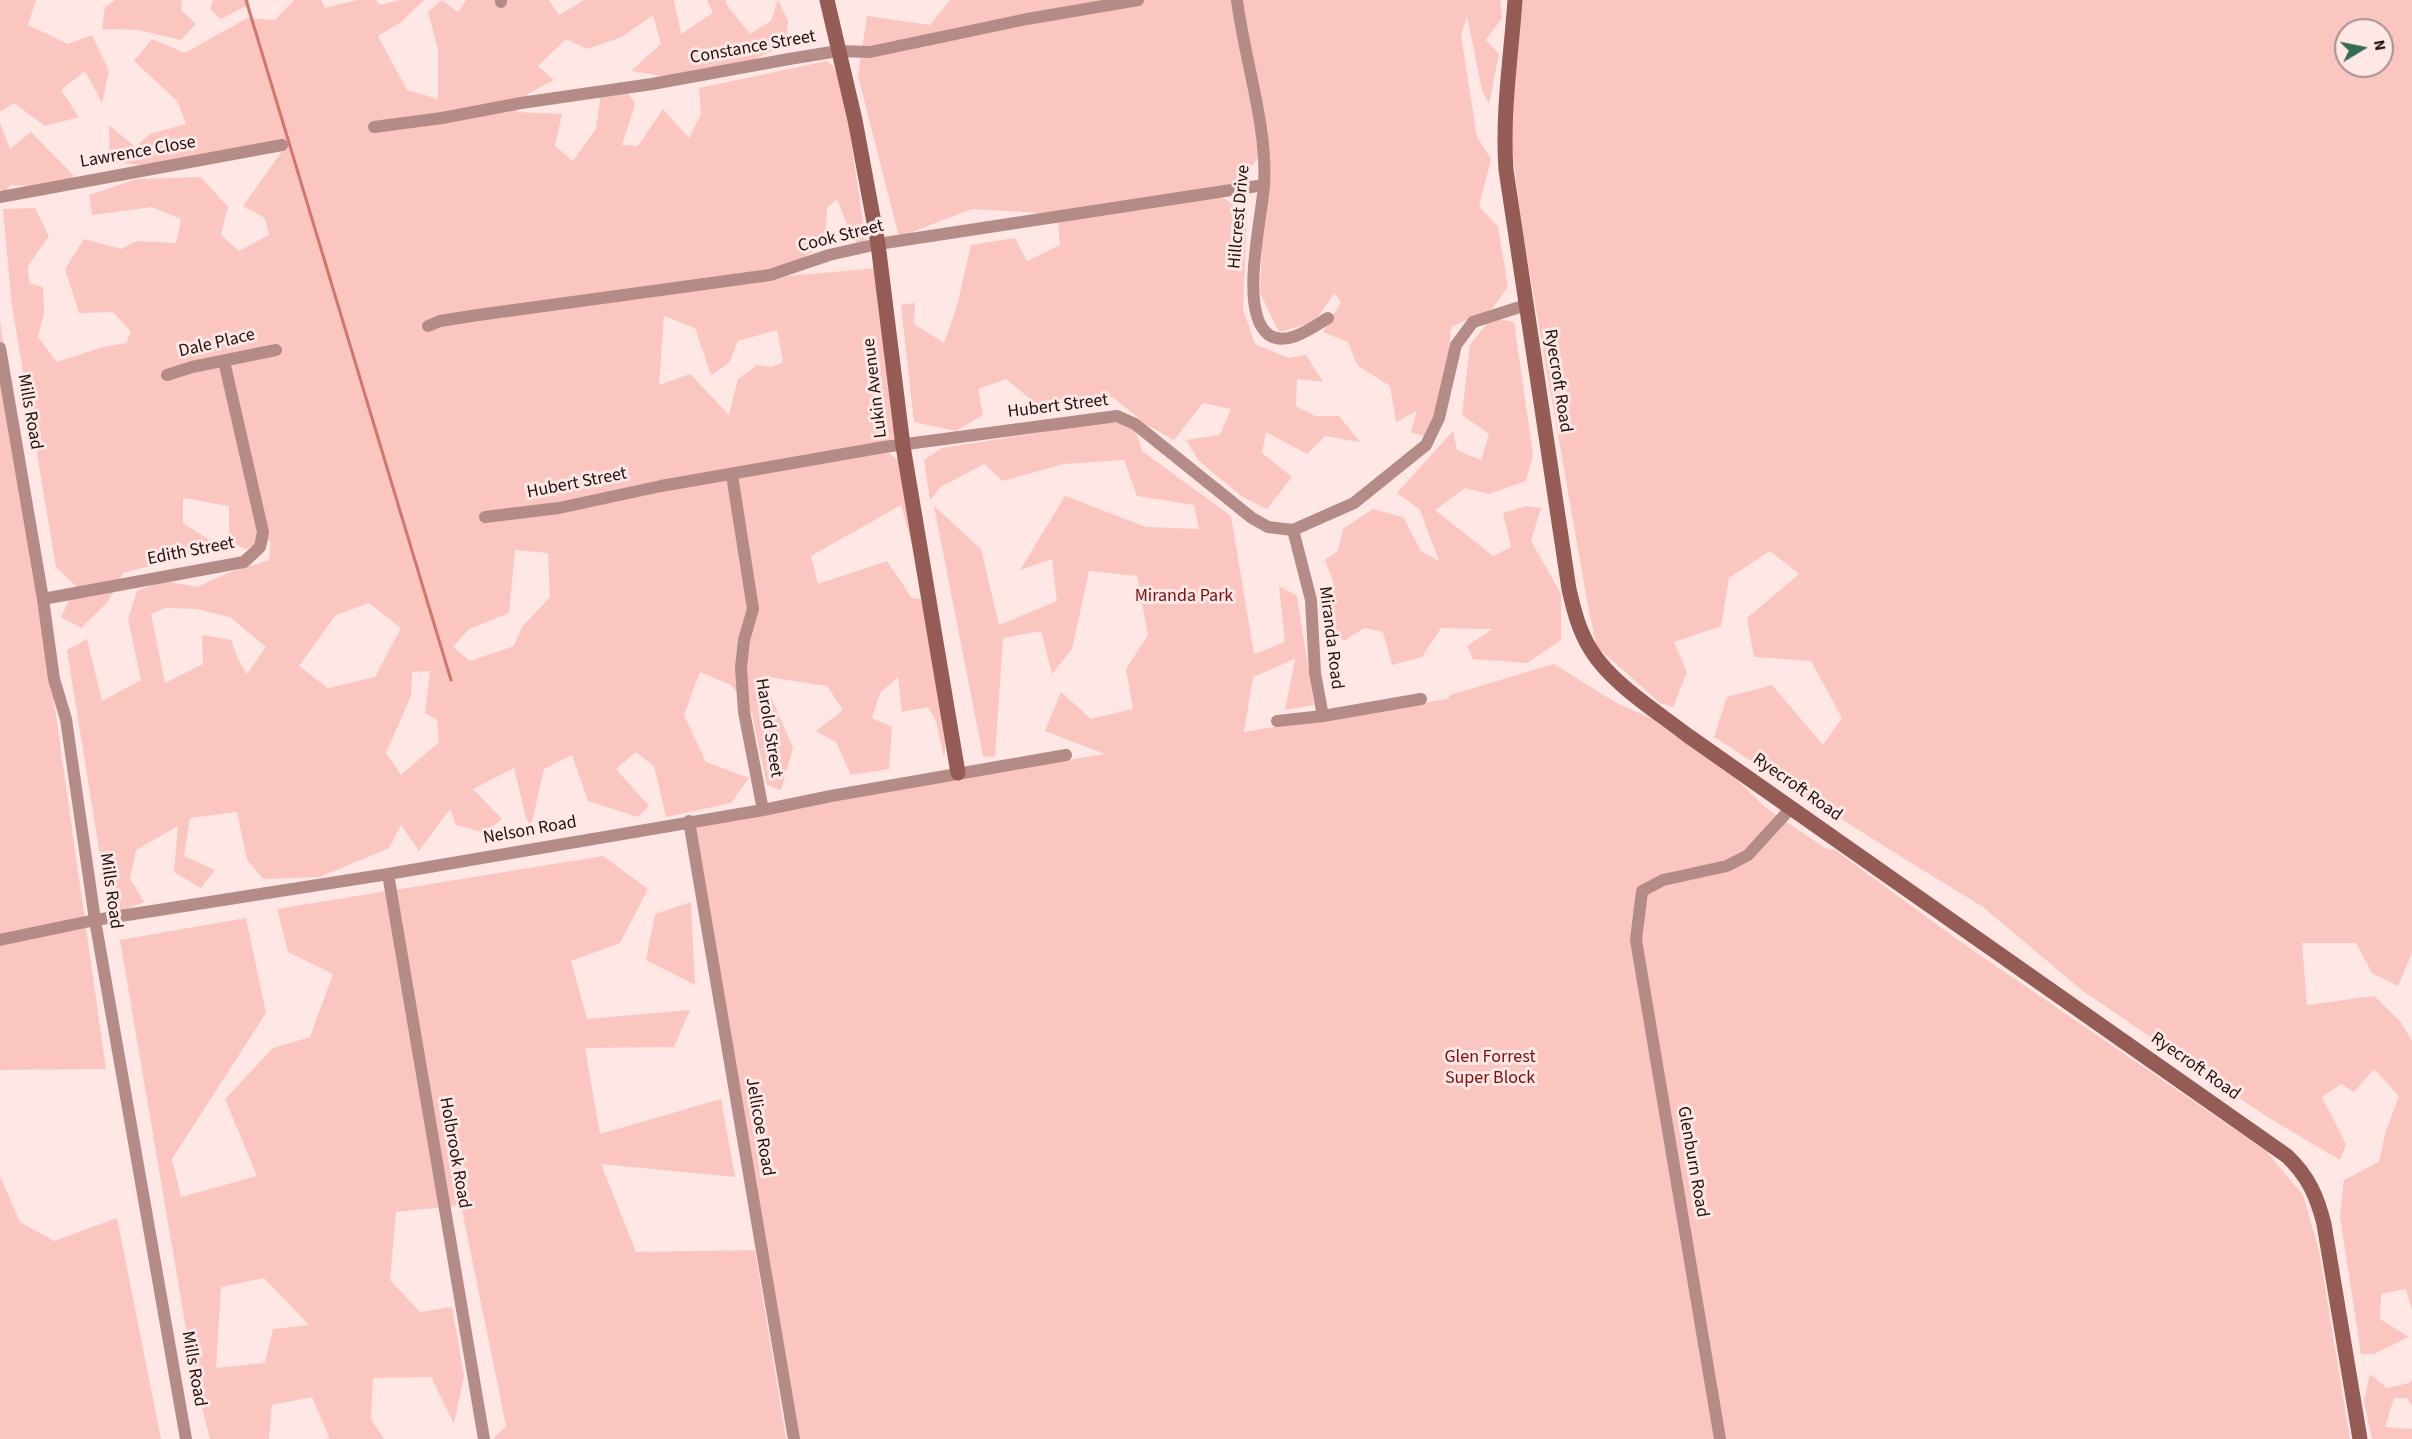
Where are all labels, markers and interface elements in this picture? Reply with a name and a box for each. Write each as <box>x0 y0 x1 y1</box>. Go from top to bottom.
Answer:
north arrow <box>2334 18 2394 78</box>
street label: Constance Street <box>689 26 817 70</box>
text: N <box>2368 38 2392 52</box>
street label: Lawrence Close <box>79 132 197 174</box>
street label: Hillcrest Drive <box>1225 164 1255 270</box>
street label: Cook Street <box>796 216 886 258</box>
street label: Dale Place <box>177 325 257 363</box>
street label: Ryecroft Road <box>1538 328 1576 434</box>
street label: Lukin Avenue <box>859 337 893 439</box>
street label: Mills Road <box>12 372 46 452</box>
street label: Hubert Street <box>1006 390 1110 424</box>
street label: Hubert Street <box>525 464 629 504</box>
street label: Edith Street <box>146 533 236 571</box>
street label: Miranda Road <box>1313 585 1347 691</box>
park label: Miranda Park <box>1135 586 1233 608</box>
street label: Harold Street <box>750 677 786 779</box>
street label: Ryecroft Road <box>1748 749 1846 827</box>
street label: Nelson Road <box>482 812 578 850</box>
street label: Mills Road <box>94 852 126 930</box>
street label: Ryecroft Road <box>2146 1028 2244 1106</box>
park label: Glen Forrest Super Block <box>1445 1047 1535 1090</box>
street label: Jellicoe Road <box>740 1076 778 1178</box>
street label: Holbrook Road <box>434 1096 474 1210</box>
street label: Glenburn Road <box>1672 1105 1712 1219</box>
street label: Mills Road <box>176 1329 210 1409</box>

